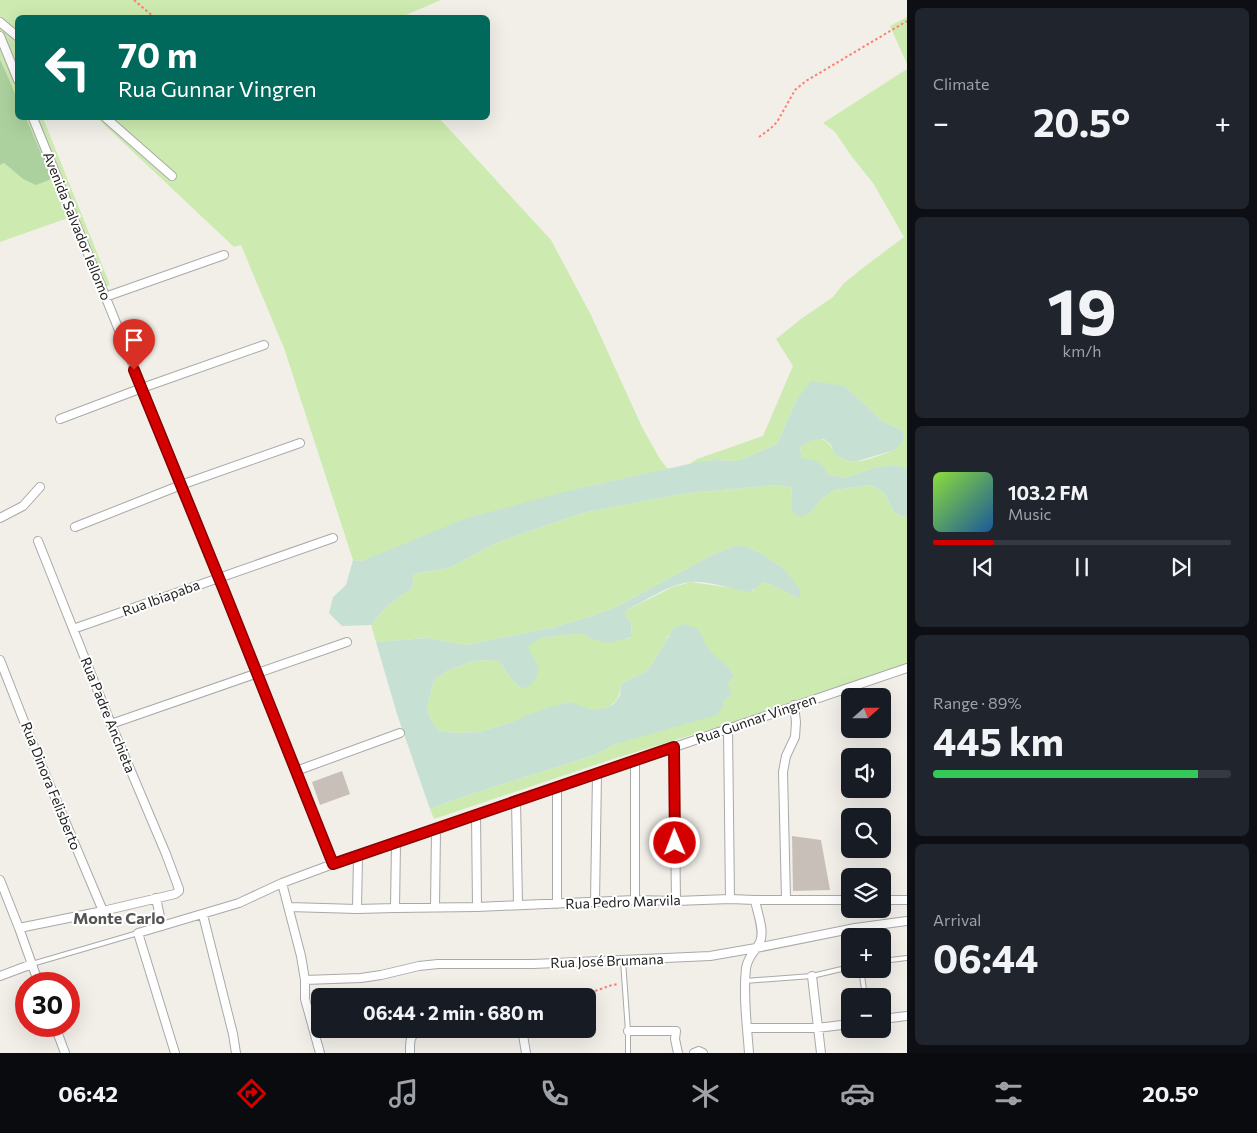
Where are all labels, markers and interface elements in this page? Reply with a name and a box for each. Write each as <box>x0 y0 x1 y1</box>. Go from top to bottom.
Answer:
text: 70 m <box>118 32 198 75</box>
icon: left <box>35 35 100 100</box>
text: Climate <box>933 74 989 93</box>
text: Rua Gunnar Vingren <box>118 75 317 102</box>
text: 20.5° <box>1033 98 1130 145</box>
text: − <box>933 105 949 139</box>
text: + <box>1215 105 1231 139</box>
street label: Avenida Salvador Iellomo <box>40 149 115 303</box>
text: 19 <box>1047 269 1117 348</box>
pin <box>113 319 155 370</box>
icon: arrive <box>120 326 148 354</box>
text: km/h <box>1063 341 1101 360</box>
text: 103.2 FM <box>1008 481 1089 504</box>
text: Music <box>1008 504 1052 523</box>
icon: previous <box>969 553 997 581</box>
icon: pause <box>1068 553 1096 581</box>
icon: next <box>1167 553 1195 581</box>
street label: Rua Ibiapaba <box>120 576 202 619</box>
street label: Rua Padre Anchieta <box>77 654 139 775</box>
north arrow <box>841 688 891 738</box>
map controls <box>841 688 891 1038</box>
street label: Rua Gunnar Vingren <box>693 690 818 747</box>
text: Range · 89% <box>933 693 1022 712</box>
text: 445 km <box>933 717 1064 764</box>
street label: Rua Dinora Felisberto <box>18 719 85 852</box>
button: sound <box>841 748 891 798</box>
button: search <box>841 808 891 858</box>
position arrow <box>648 816 700 868</box>
button: layers <box>841 868 891 918</box>
street label: Rua Pedro Marvila <box>565 891 681 912</box>
district label: Monte Carlo <box>73 908 166 927</box>
text: Arrival <box>933 910 981 929</box>
button: + <box>841 928 891 978</box>
text: 06:44 <box>933 934 1038 981</box>
street label: Rua José Brumana <box>550 950 664 971</box>
speed limit sign: 30 <box>15 972 80 1037</box>
button: − <box>841 988 891 1038</box>
text: 06:44 · 2 min · 680 m <box>363 1001 544 1024</box>
icon: directions <box>234 1076 269 1111</box>
icon: music <box>386 1076 421 1111</box>
icon: phone <box>537 1076 572 1111</box>
icon: climate <box>688 1076 723 1111</box>
icon: car <box>840 1076 875 1111</box>
icon: filters <box>991 1076 1026 1111</box>
text: 06:42 <box>58 1080 118 1107</box>
text: 20.5° <box>1142 1080 1199 1107</box>

